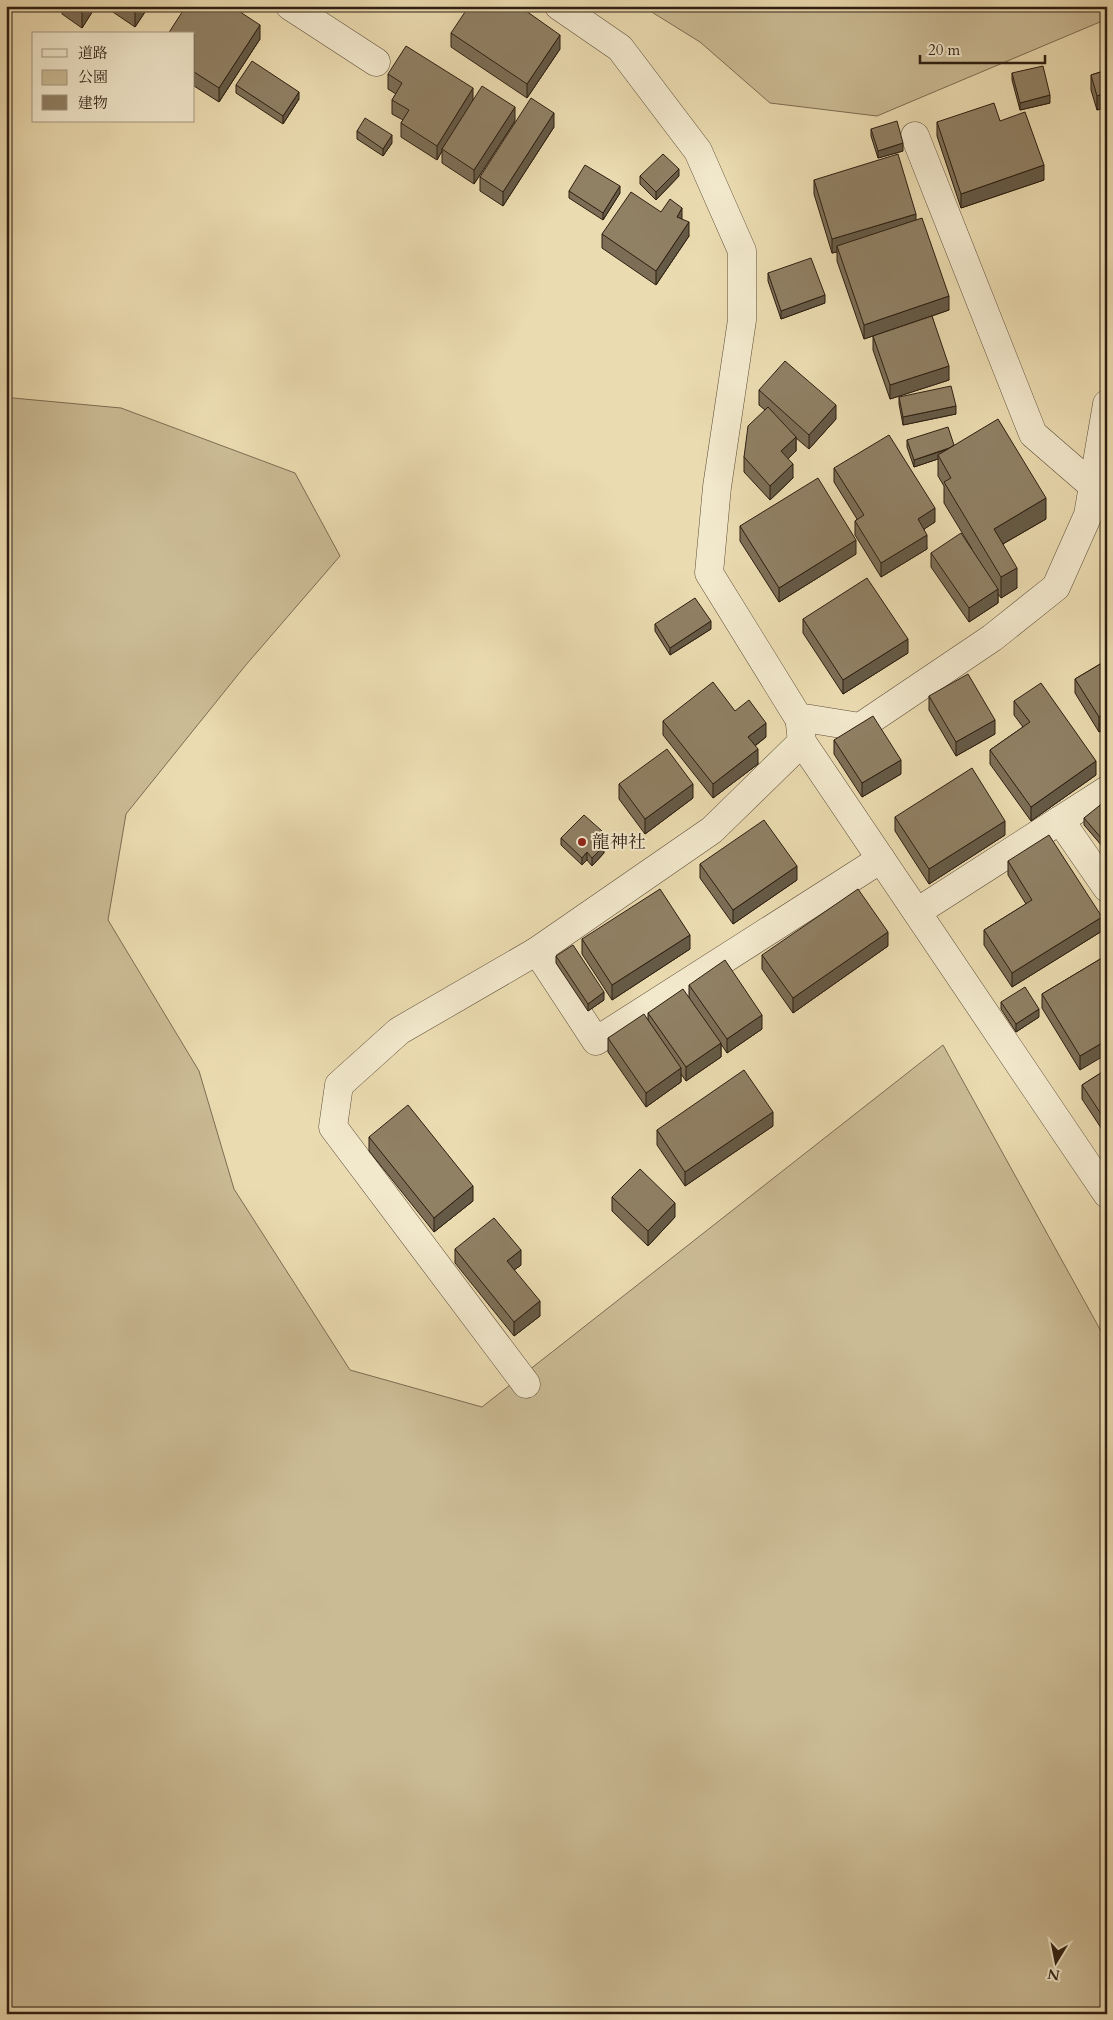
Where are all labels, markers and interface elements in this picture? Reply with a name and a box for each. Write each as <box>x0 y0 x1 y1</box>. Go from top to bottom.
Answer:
legend <box>32 32 195 122</box>
scale bar <box>920 32 1046 64</box>
text: 20 m <box>928 40 960 60</box>
text: 道路 <box>78 43 108 63</box>
text: 公園 <box>78 67 108 87</box>
text: 建物 <box>78 93 108 113</box>
place label: 龍神社 <box>592 830 646 855</box>
marker: 龍神社 <box>576 836 588 848</box>
north arrow <box>1030 1938 1080 1988</box>
text: N <box>1046 1964 1061 1985</box>

